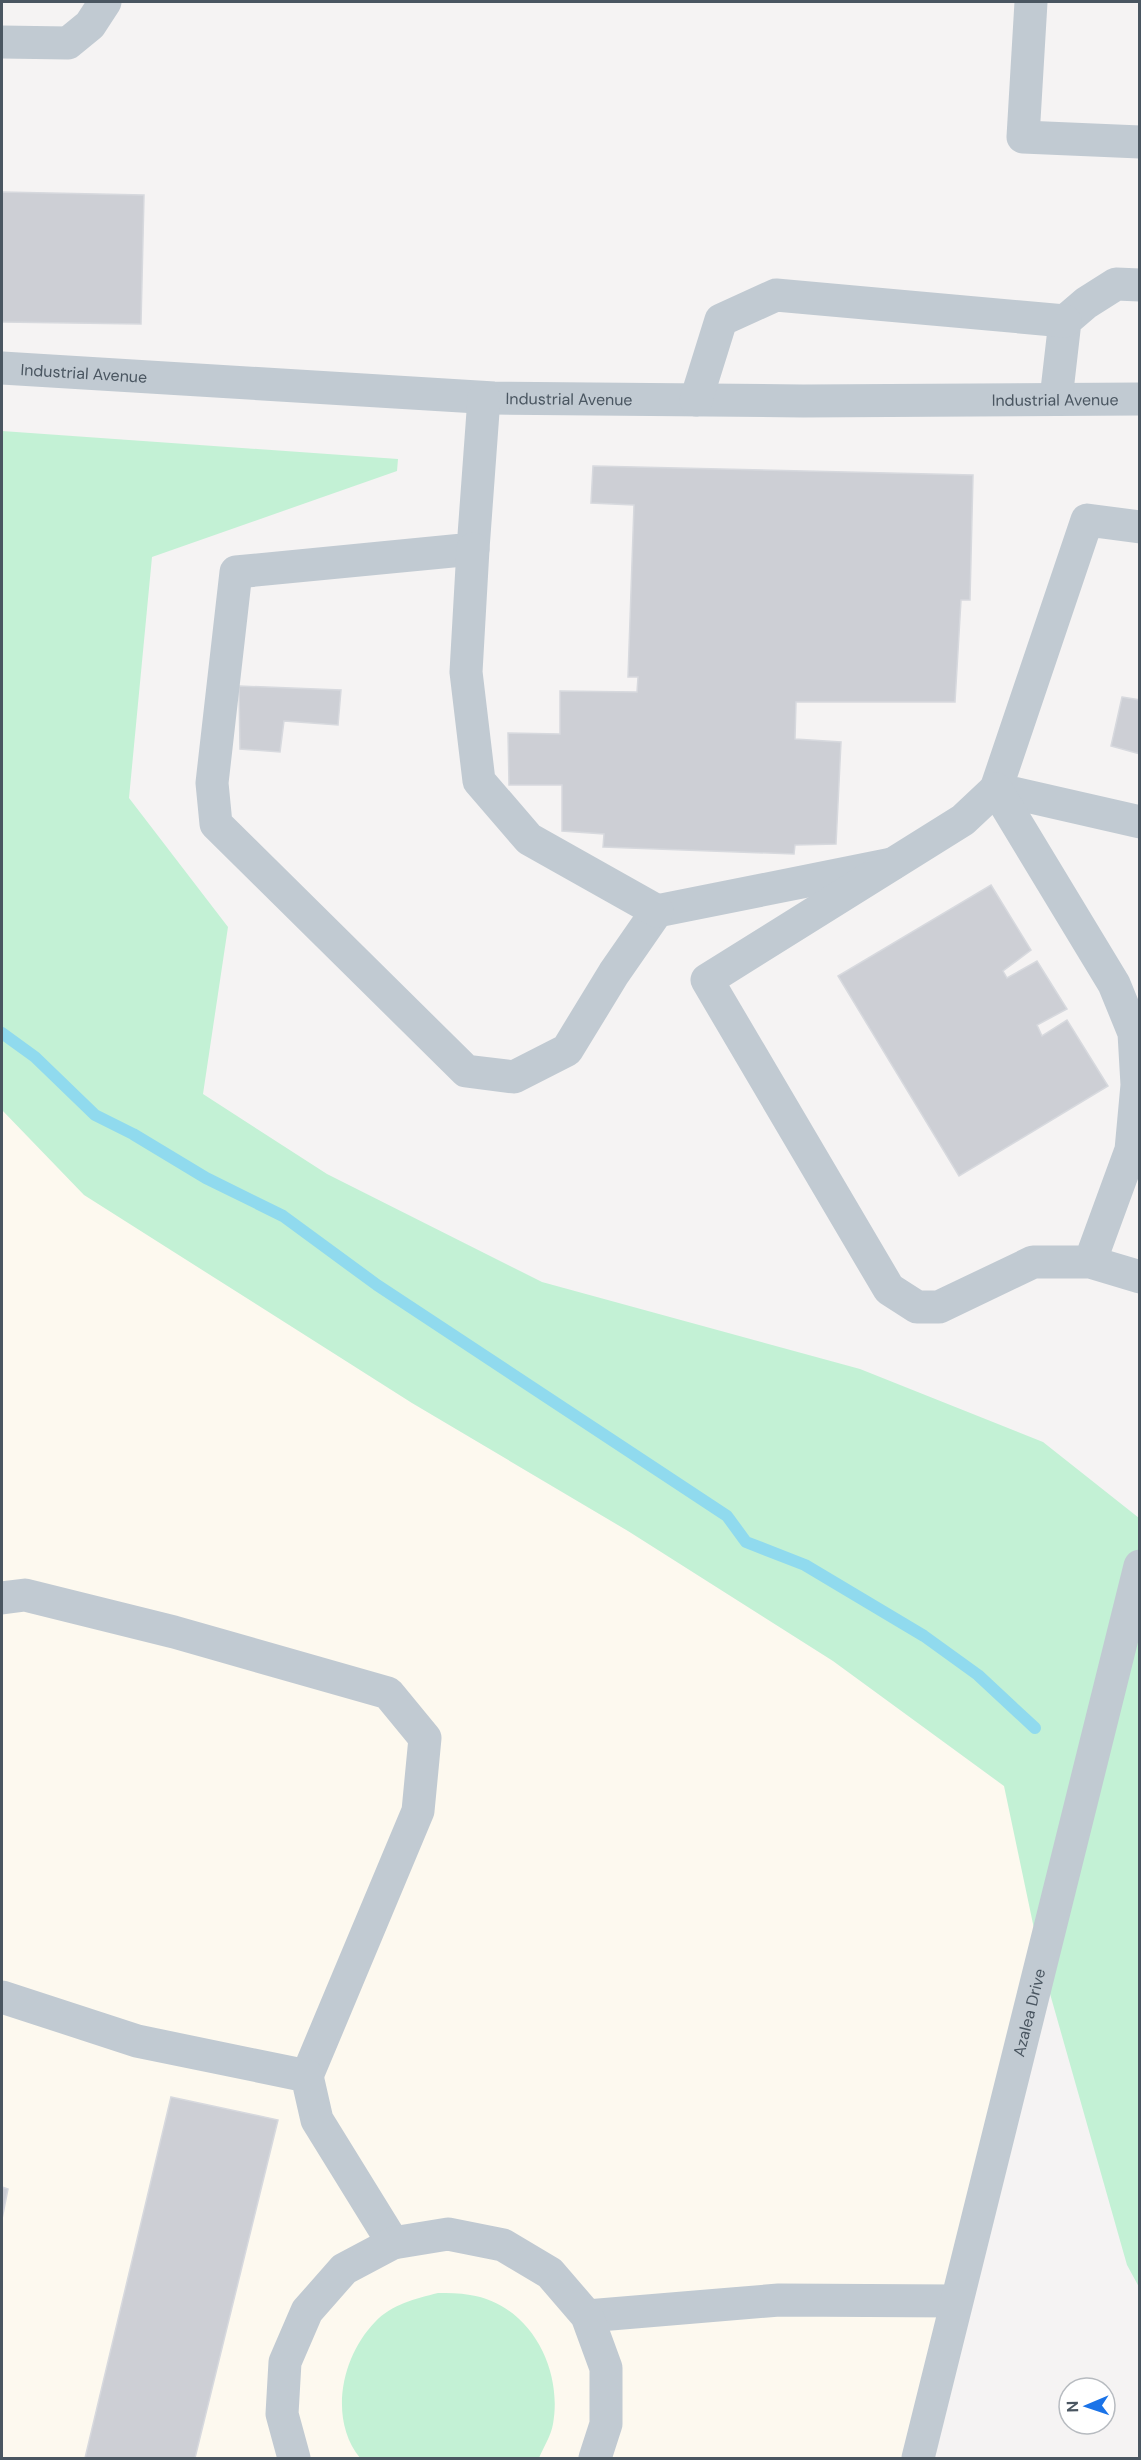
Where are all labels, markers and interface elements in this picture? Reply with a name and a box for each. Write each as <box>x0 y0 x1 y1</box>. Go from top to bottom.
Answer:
street label: Industrial Avenue <box>20 359 148 387</box>
street label: Industrial Avenue <box>506 388 633 410</box>
street label: Industrial Avenue <box>992 389 1119 410</box>
street label: Azalea Drive <box>1008 1966 1050 2059</box>
north arrow <box>1057 2376 1117 2436</box>
text: N <box>1062 2400 1083 2413</box>

